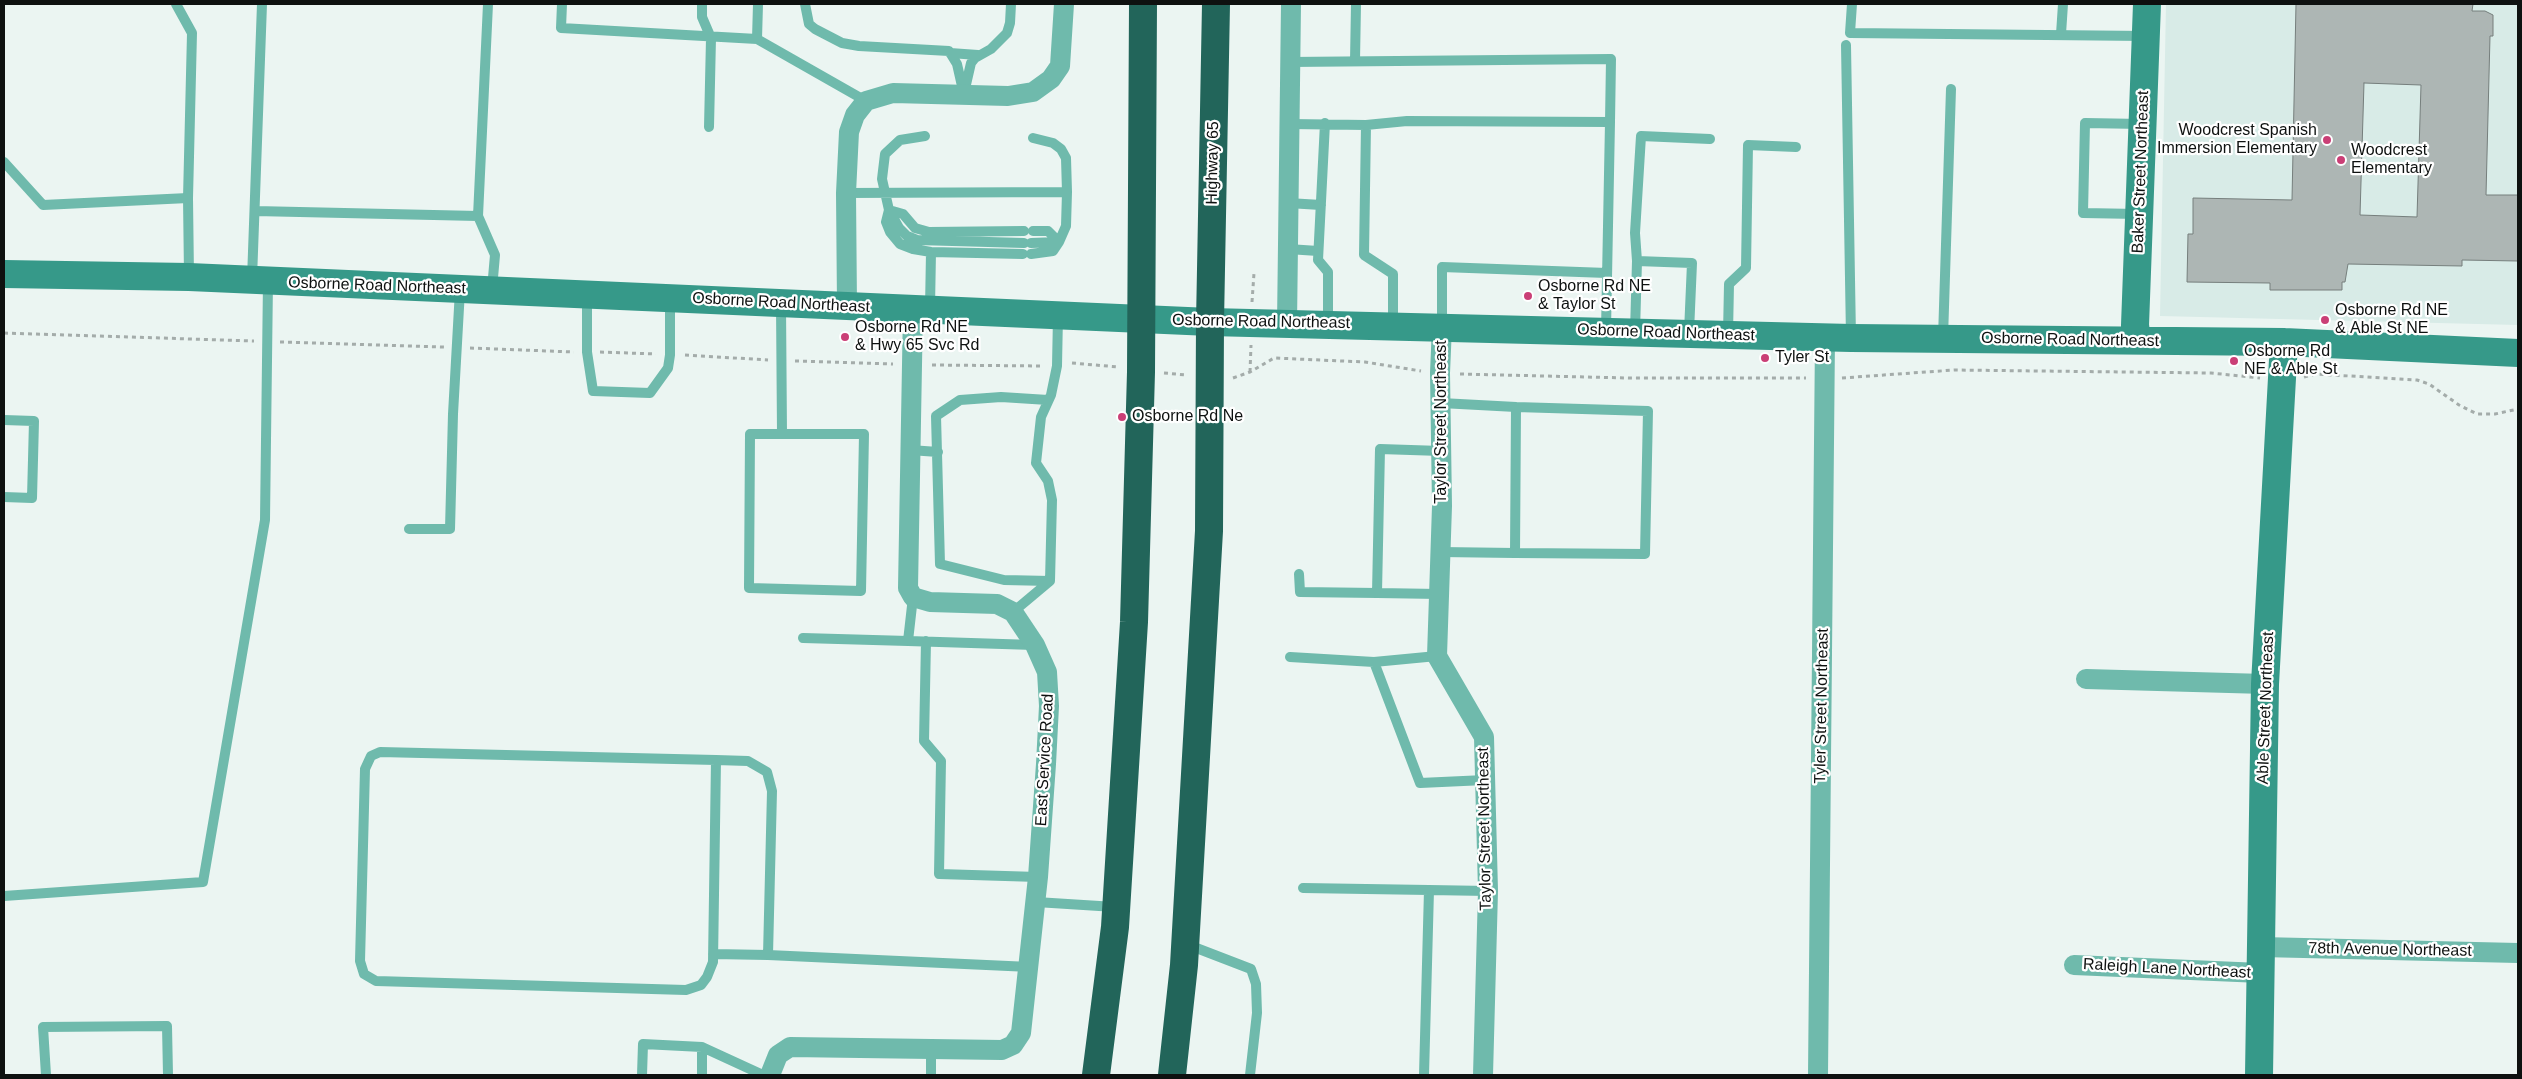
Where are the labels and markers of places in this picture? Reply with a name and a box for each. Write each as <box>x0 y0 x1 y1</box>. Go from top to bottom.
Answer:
place label: Woodcrest Spanish Immersion Elementary <box>2157 121 2317 159</box>
marker: Woodcrest Spanish Immersion Elementary <box>2321 134 2333 146</box>
place label: Woodcrest Elementary <box>2351 141 2432 179</box>
marker: Woodcrest Elementary <box>2335 154 2347 166</box>
place label: Osborne Rd NE & Taylor St <box>1538 277 1651 315</box>
marker: Osborne Rd NE & Taylor St <box>1522 290 1534 302</box>
place label: Osborne Rd NE & Able St NE <box>2335 301 2448 339</box>
marker: Osborne Rd NE & Able St NE <box>2319 314 2331 326</box>
place label: Osborne Rd NE & Hwy 65 Svc Rd <box>855 318 979 356</box>
marker: Osborne Rd NE & Hwy 65 Svc Rd <box>839 331 851 343</box>
place label: Osborne Rd NE & Able St <box>2244 342 2337 380</box>
place label: Tyler St <box>1775 348 1829 368</box>
marker: Tyler St <box>1759 352 1771 364</box>
marker: Osborne Rd NE & Able St <box>2228 355 2240 367</box>
place label: Osborne Rd Ne <box>1132 407 1243 427</box>
marker: Osborne Rd Ne <box>1116 411 1128 423</box>

